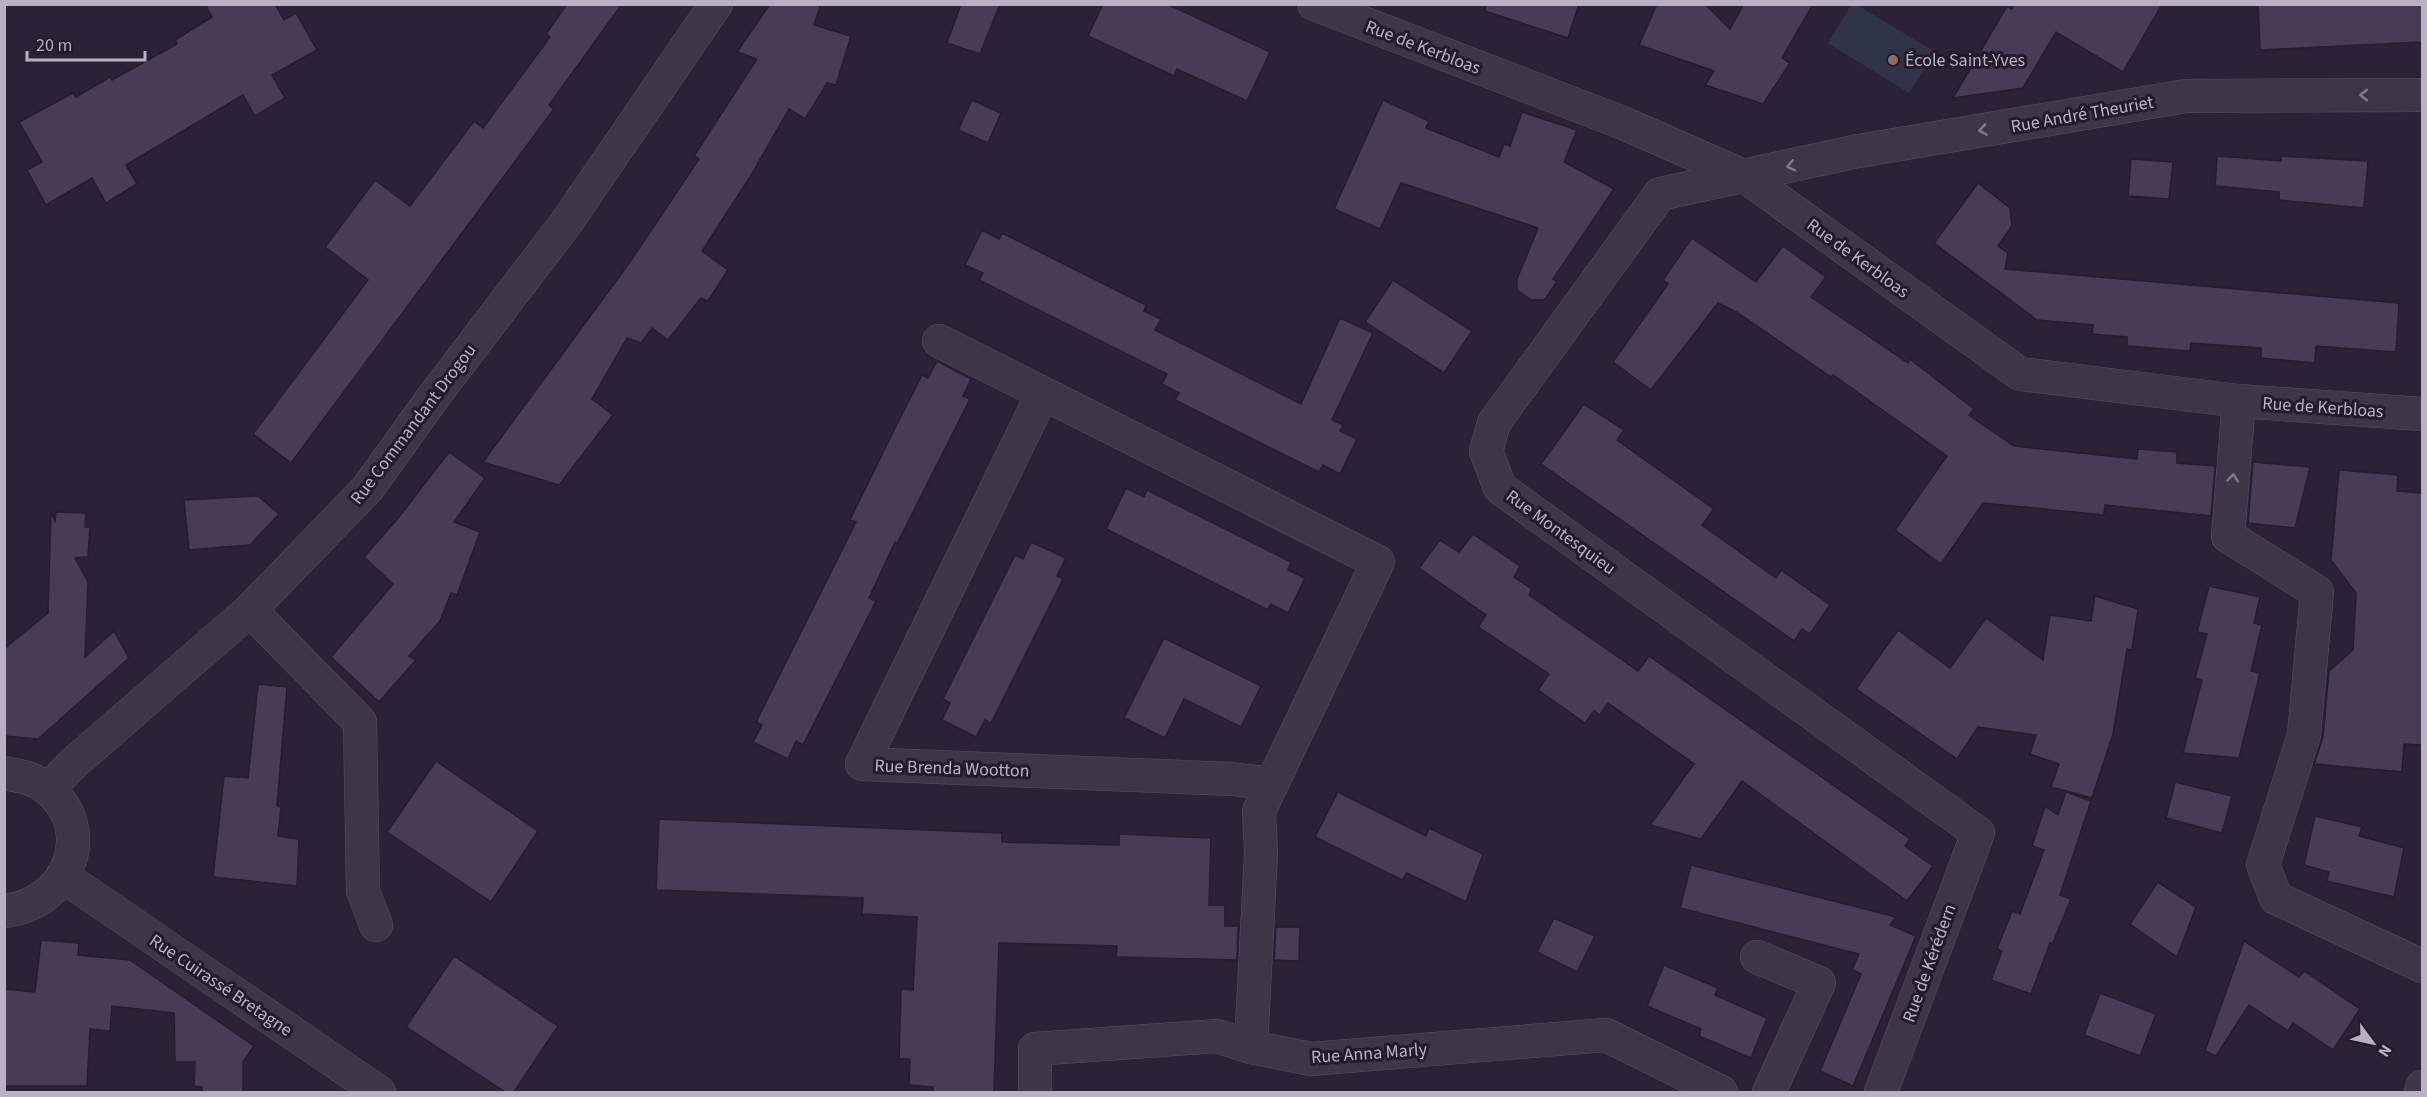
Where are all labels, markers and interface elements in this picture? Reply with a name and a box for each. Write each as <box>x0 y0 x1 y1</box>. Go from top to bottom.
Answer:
street label: Rue de Kerbloas <box>1362 14 1484 81</box>
scale bar <box>27 24 146 62</box>
text: 20 m <box>36 33 72 58</box>
place label: École Saint-Yves <box>1905 48 2025 73</box>
marker: École Saint-Yves <box>1886 53 1900 67</box>
one-way arrow <box>2360 89 2369 101</box>
street label: Rue André Theuriet <box>2009 90 2155 139</box>
one-way arrow <box>1978 124 1988 136</box>
one-way arrow <box>1787 159 1797 172</box>
street label: Rue de Kerbloas <box>1801 213 1914 304</box>
street label: Rue Commandant Drogou <box>345 339 482 510</box>
street label: Rue de Kerbloas <box>2262 391 2384 424</box>
one-way arrow <box>2226 473 2239 482</box>
street label: Rue Montesquieu <box>1501 484 1621 581</box>
street label: Rue Brenda Wootton <box>874 753 1030 784</box>
street label: Rue de Kérédern <box>1896 900 1962 1026</box>
street label: Rue Cuirassé Bretagne <box>144 928 297 1043</box>
north arrow <box>2343 1013 2403 1073</box>
street label: Rue Anna Marly <box>1310 1037 1428 1070</box>
text: N <box>2373 1040 2397 1061</box>

